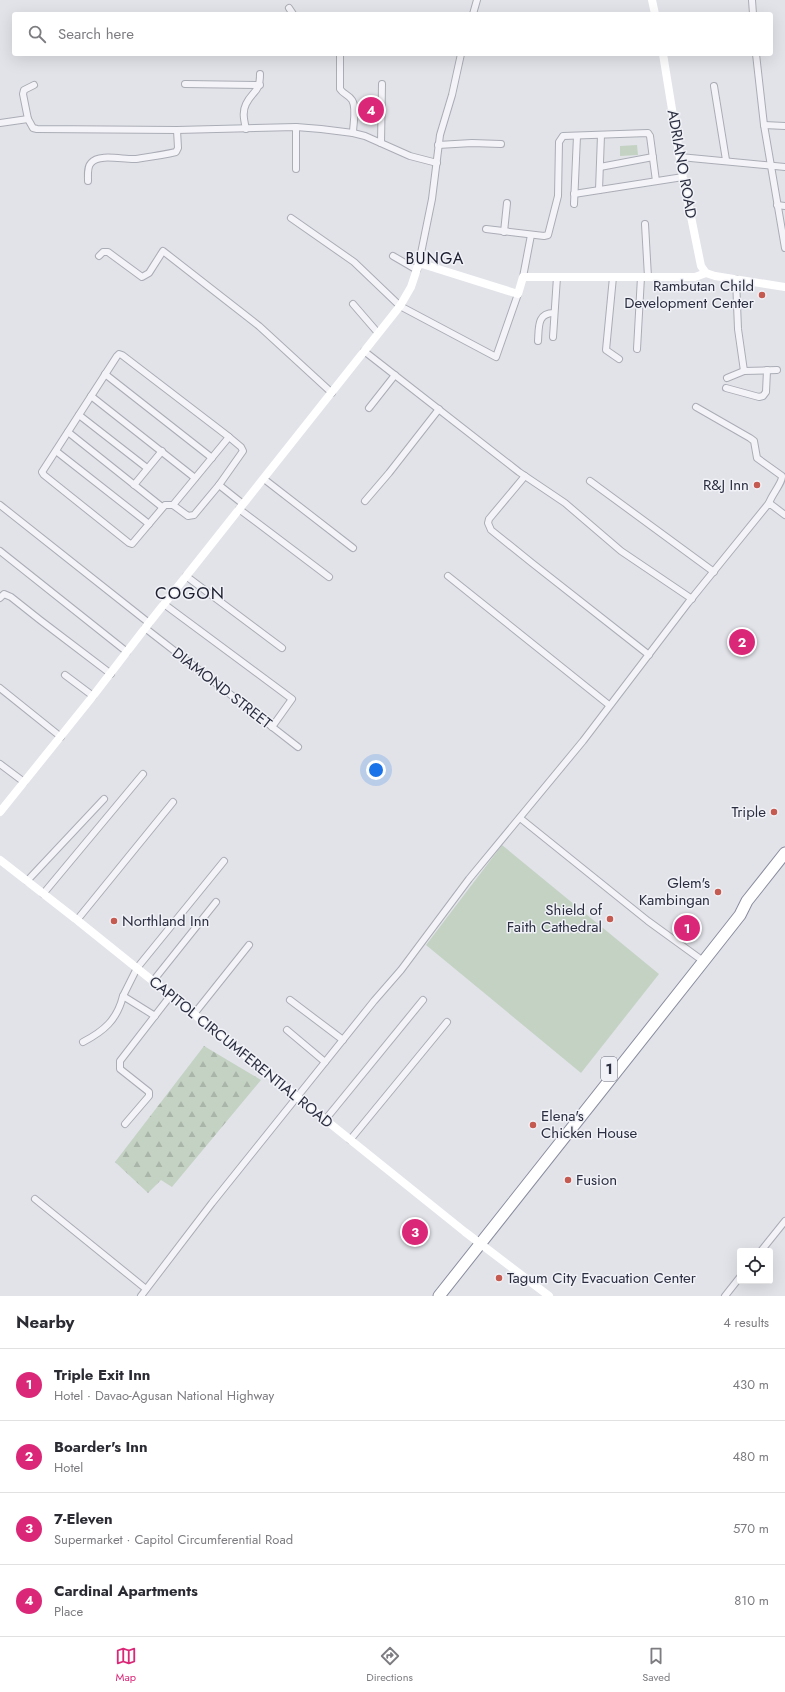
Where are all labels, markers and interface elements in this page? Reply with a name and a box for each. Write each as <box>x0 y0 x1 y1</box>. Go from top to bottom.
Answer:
search box <box>12 12 773 56</box>
icon: search <box>26 23 48 45</box>
text: Search here <box>58 23 134 45</box>
pin: 4 <box>358 95 384 125</box>
street label: ADRIANO ROAD <box>662 108 702 220</box>
district label: BUNGA <box>406 247 464 270</box>
place label: Rambutan Child Development Center <box>624 275 755 314</box>
marker: Rambutan Child Development Center <box>757 290 767 300</box>
place label: R&J Inn <box>703 474 749 496</box>
marker: R&J Inn <box>752 480 762 490</box>
district label: COGON <box>155 581 225 605</box>
pin: 2 <box>729 627 755 657</box>
street label: DIAMOND STREET <box>167 642 277 734</box>
your location <box>366 760 386 780</box>
place label: Triple <box>731 801 766 823</box>
marker: Triple <box>769 807 779 817</box>
place label: Glem's Kambingan <box>639 872 710 911</box>
marker: Glem's Kambingan <box>713 887 723 897</box>
place label: Shield of Faith Cathedral <box>507 899 603 938</box>
place label: Northland Inn <box>122 910 209 932</box>
pin: 1 <box>674 913 700 943</box>
marker: Shield of Faith Cathedral <box>605 914 615 924</box>
marker: Northland Inn <box>109 916 119 926</box>
street label: CAPITOL CIRCUMFERENTIAL ROAD <box>144 971 338 1133</box>
road number: 1 <box>601 1057 617 1081</box>
place label: Elena's Chicken House <box>541 1105 638 1144</box>
marker: Elena's Chicken House <box>528 1120 538 1130</box>
place label: Fusion <box>576 1169 617 1191</box>
marker: Fusion <box>563 1175 573 1185</box>
pin: 3 <box>402 1217 428 1247</box>
map controls <box>737 1248 773 1284</box>
button: locate <box>737 1248 773 1284</box>
place label: Tagum City Evacuation Center <box>507 1267 697 1289</box>
marker: Tagum City Evacuation Center <box>494 1273 504 1283</box>
text: Nearby <box>16 1310 74 1334</box>
text: 4 results <box>723 1313 769 1332</box>
text: Triple Exit Inn <box>54 1364 150 1386</box>
text: 1 <box>26 1375 32 1394</box>
text: 430 m <box>732 1375 769 1394</box>
text: Hotel · Davao-Agusan National Highway <box>54 1386 274 1405</box>
text: Boarder's Inn <box>54 1436 148 1458</box>
text: 2 <box>25 1447 33 1466</box>
text: 480 m <box>732 1447 769 1466</box>
text: Hotel <box>54 1458 83 1477</box>
text: 7-Eleven <box>54 1508 113 1530</box>
text: 3 <box>25 1519 33 1538</box>
text: 570 m <box>733 1519 769 1538</box>
text: Supermarket · Capitol Circumferential Road <box>54 1530 293 1549</box>
text: Cardinal Apartments <box>54 1580 198 1602</box>
text: 4 <box>24 1591 34 1610</box>
text: 810 m <box>734 1591 769 1610</box>
text: Place <box>54 1602 83 1621</box>
tab: Map <box>115 1645 137 1685</box>
tab: Directions <box>366 1645 413 1685</box>
tab: Saved <box>642 1645 670 1685</box>

